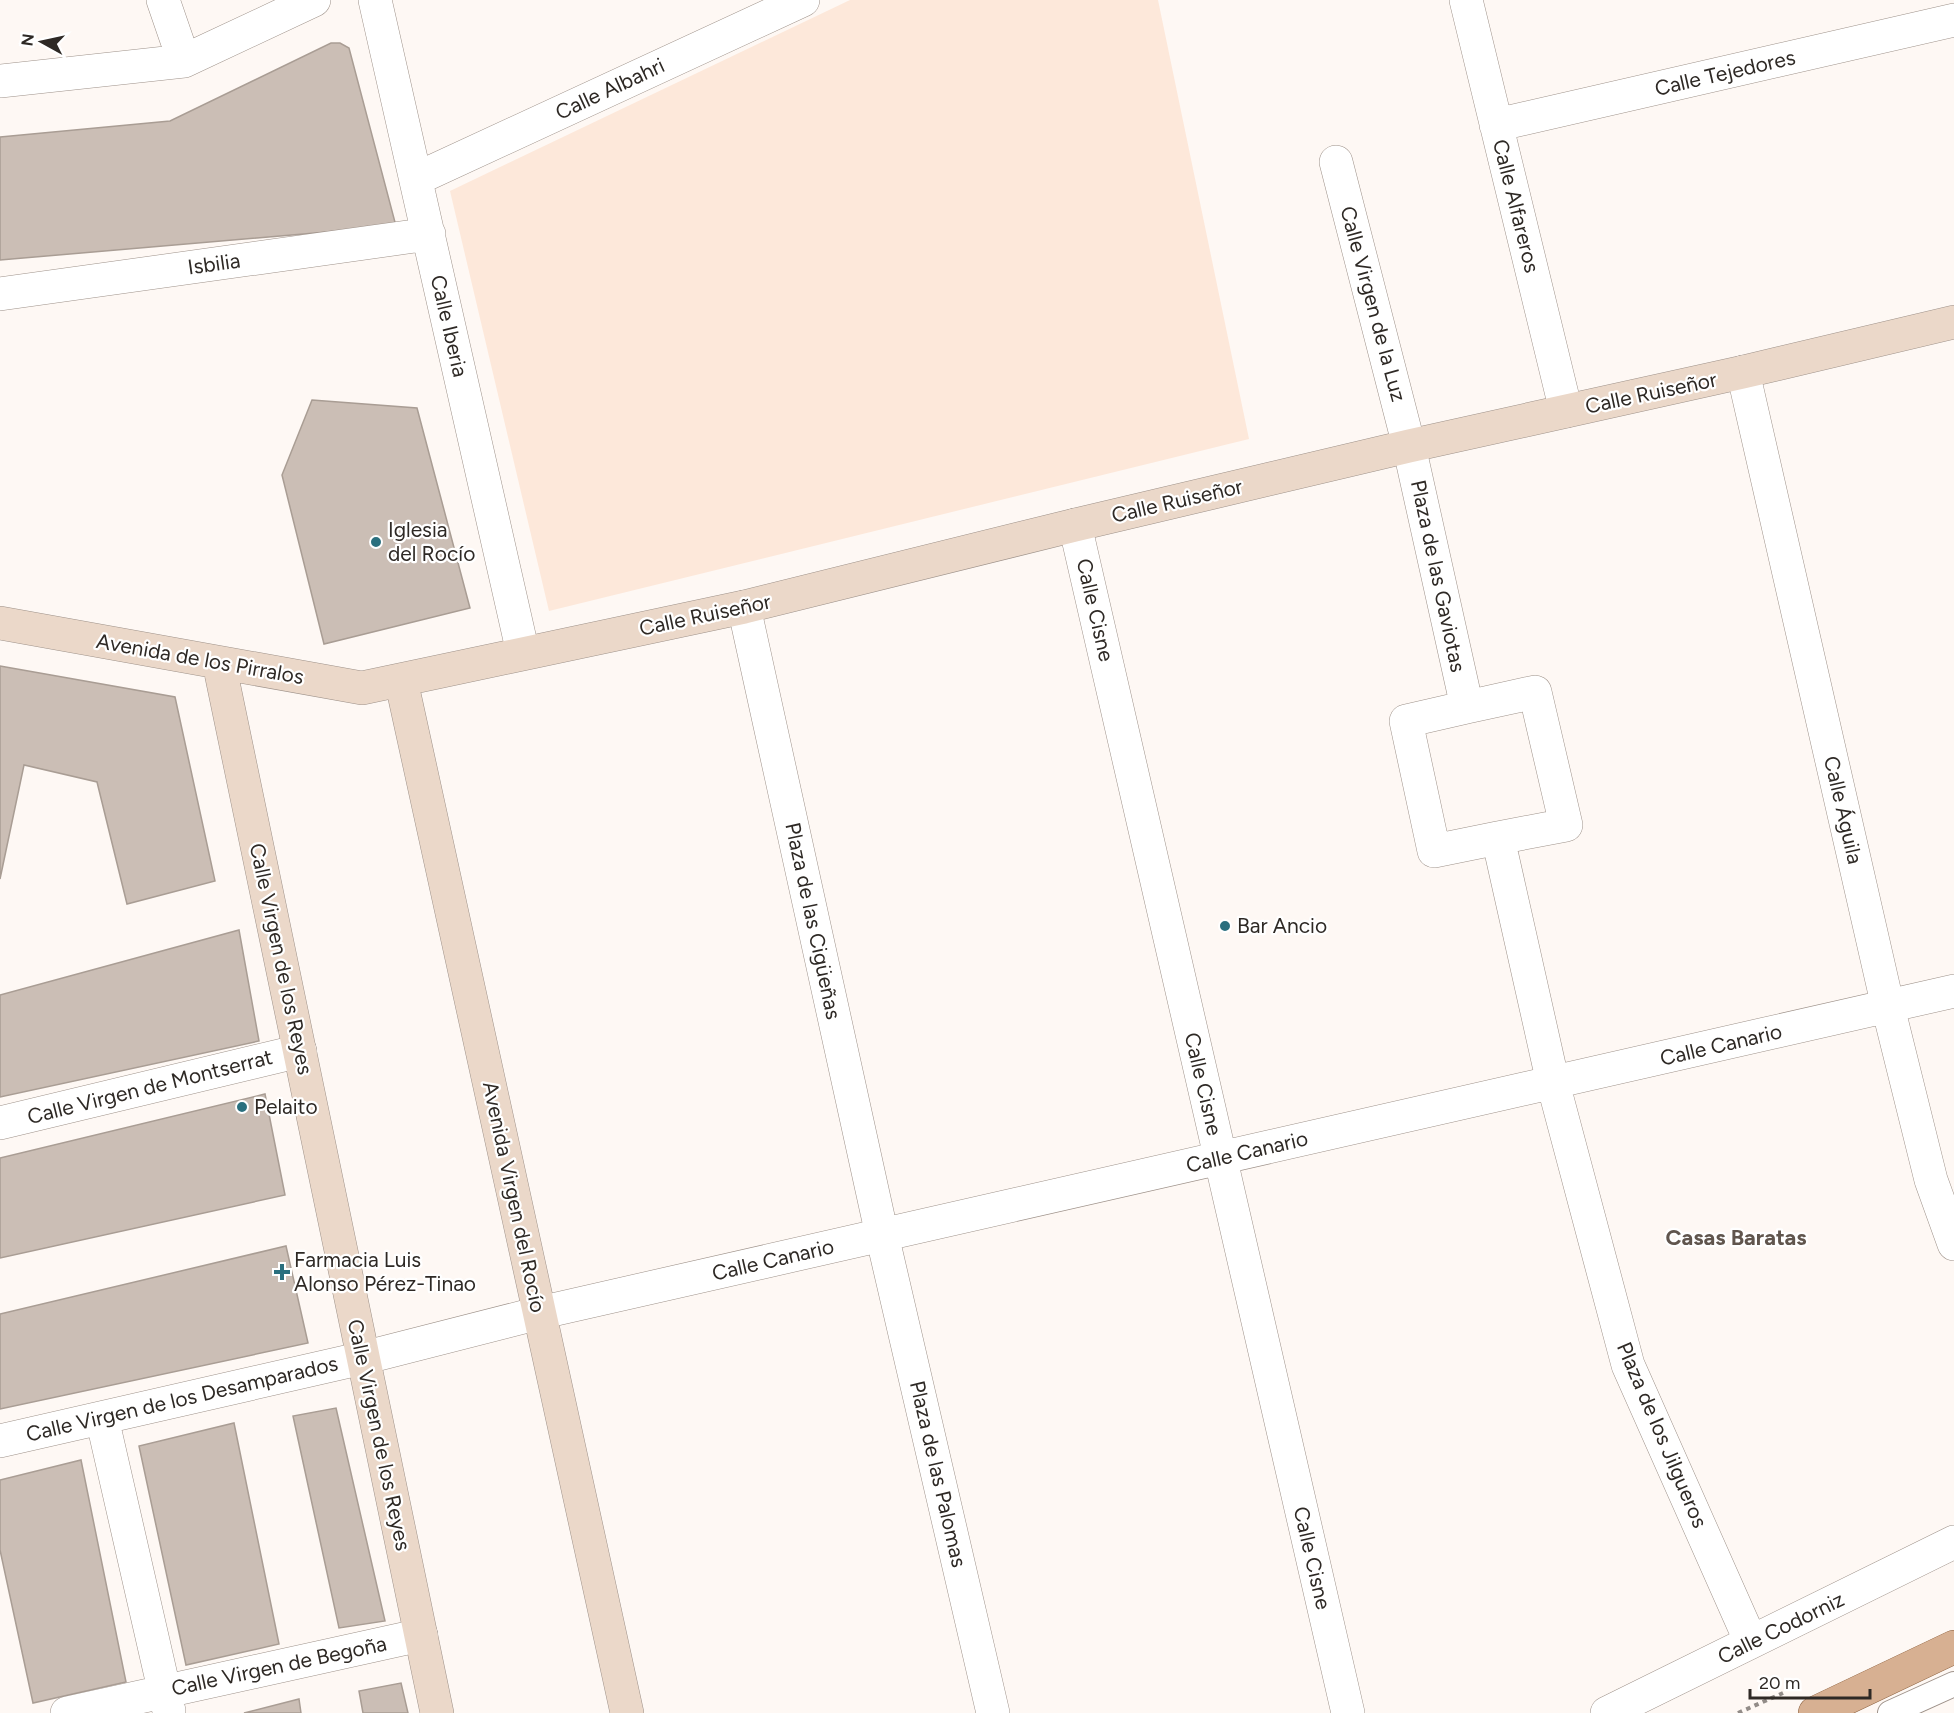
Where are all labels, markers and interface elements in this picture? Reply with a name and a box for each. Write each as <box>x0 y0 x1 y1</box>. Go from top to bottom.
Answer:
north arrow <box>12 12 72 72</box>
text: N <box>17 33 38 47</box>
street label: Calle Tejedores <box>1652 44 1798 101</box>
street label: Calle Albahri <box>551 52 668 125</box>
street label: Calle Alfareros <box>1488 137 1545 275</box>
street label: Calle Virgen de la Luz <box>1335 203 1412 404</box>
street label: Isbilia <box>186 247 242 280</box>
street label: Calle Iberia <box>426 272 473 379</box>
street label: Calle Ruiseñor <box>1583 366 1719 419</box>
street label: Calle Ruiseñor <box>1109 473 1245 528</box>
street label: Plaza de las Gaviotas <box>1406 478 1471 674</box>
place label: Iglesia del Rocío <box>388 517 475 566</box>
marker: Iglesia del Rocío <box>369 535 383 549</box>
street label: Calle Cisne <box>1072 556 1119 664</box>
street label: Calle Ruiseñor <box>637 588 773 641</box>
street label: Avenida de los Pirralos <box>94 628 306 689</box>
street label: Calle Águila <box>1819 753 1868 866</box>
street label: Plaza de las Cigüeñas <box>780 820 847 1022</box>
street label: Calle Virgen de los Reyes <box>245 841 318 1077</box>
place label: Bar Ancio <box>1237 913 1327 938</box>
marker: Bar Ancio <box>1218 919 1232 933</box>
street label: Calle Canario <box>1658 1018 1784 1071</box>
street label: Calle Cisne <box>1180 1030 1227 1138</box>
street label: Calle Virgen de Montserrat <box>25 1044 275 1129</box>
street label: Avenida Virgen del Rocío <box>478 1079 551 1315</box>
place label: Pelaito <box>254 1094 318 1119</box>
marker: Pelaito <box>235 1100 249 1114</box>
street label: Calle Canario <box>1184 1125 1310 1178</box>
district label: Casas Baratas <box>1665 1224 1807 1251</box>
street label: Calle Canario <box>710 1233 836 1286</box>
place label: Farmacia Luis Alonso Pérez-Tinao <box>294 1247 476 1296</box>
marker: Farmacia Luis Alonso Pérez-Tinao <box>275 1265 289 1279</box>
street label: Calle Virgen de los Reyes <box>343 1317 416 1553</box>
street label: Plaza de los Jilgueros <box>1612 1338 1713 1531</box>
street label: Calle Virgen de los Desamparados <box>24 1350 340 1447</box>
street label: Plaza de las Palomas <box>905 1378 972 1570</box>
street label: Calle Cisne <box>1289 1504 1336 1612</box>
street label: Calle Codorniz <box>1713 1586 1848 1669</box>
street label: Calle Virgen de Begoña <box>169 1631 389 1701</box>
scale bar <box>1750 1662 1870 1700</box>
text: 20 m <box>1759 1672 1800 1694</box>

